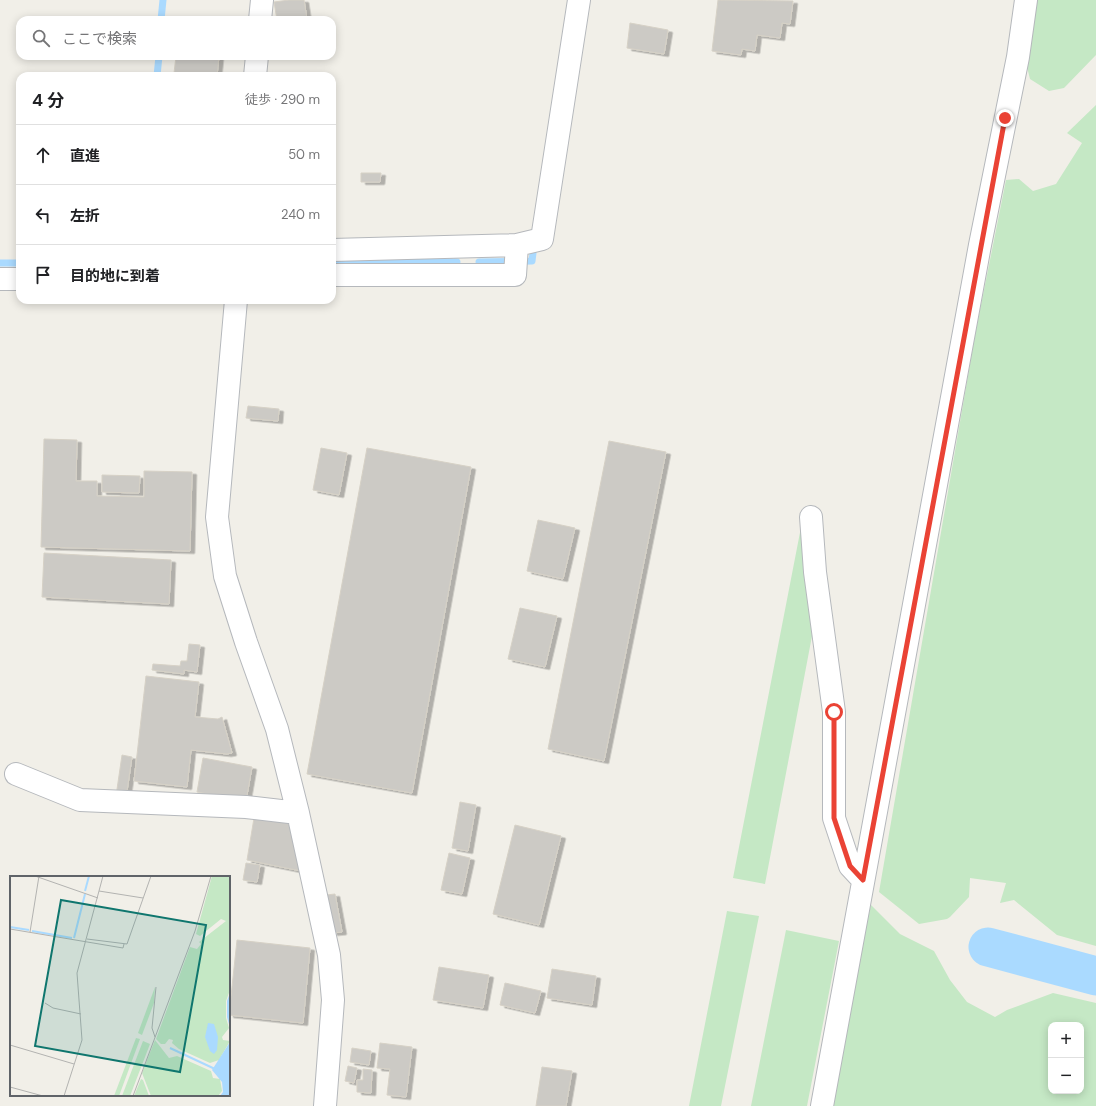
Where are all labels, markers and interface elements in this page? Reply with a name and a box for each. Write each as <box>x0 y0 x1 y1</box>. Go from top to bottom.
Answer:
search box <box>16 16 336 60</box>
icon: search <box>30 27 52 49</box>
text: ここで検索 <box>62 29 137 49</box>
text: 4 分 <box>32 89 64 111</box>
text: 徒歩 · 290 m <box>245 91 320 108</box>
route end <box>996 109 1014 127</box>
icon: ahead <box>32 144 54 166</box>
text: 直進 <box>70 146 100 166</box>
text: 50 m <box>288 146 320 163</box>
icon: left <box>32 204 54 226</box>
text: 左折 <box>70 206 100 226</box>
text: 240 m <box>281 206 320 223</box>
icon: arrive <box>32 264 54 286</box>
text: 目的地に到着 <box>70 266 160 286</box>
route start <box>825 703 843 721</box>
inset map <box>10 876 230 1096</box>
map controls <box>1048 1022 1084 1094</box>
button: + <box>1048 1022 1084 1058</box>
button: − <box>1048 1058 1084 1094</box>

